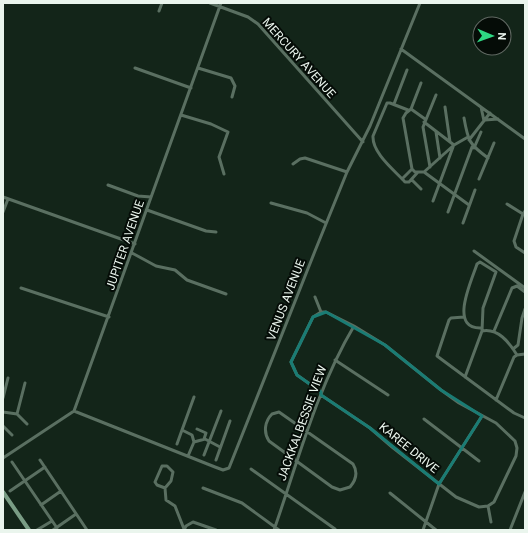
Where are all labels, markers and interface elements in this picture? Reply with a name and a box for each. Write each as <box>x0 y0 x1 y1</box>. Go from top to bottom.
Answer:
street label: MERCURY AVENUE <box>259 15 339 101</box>
north arrow <box>472 16 512 56</box>
text: N <box>495 32 508 41</box>
street label: JUPITER AVENUE <box>103 198 147 292</box>
street label: VENUS AVENUE <box>264 257 308 343</box>
street label: JACKKALBESSIE VIEW <box>275 363 329 482</box>
street label: KAREE DRIVE <box>376 420 442 476</box>

